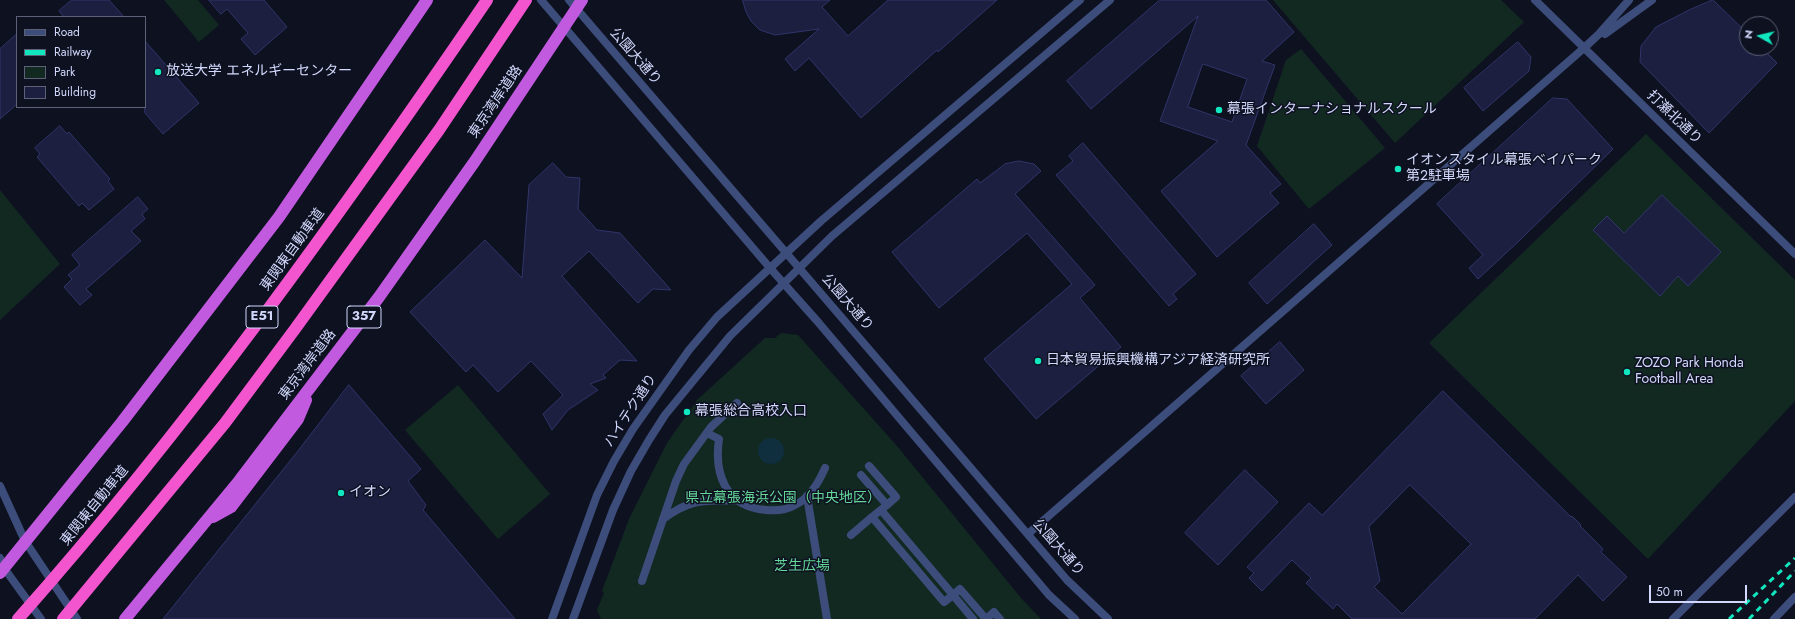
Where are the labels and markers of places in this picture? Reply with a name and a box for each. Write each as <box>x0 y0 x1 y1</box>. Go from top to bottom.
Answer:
place label: 放送大学 エネルギーセンター <box>166 64 352 80</box>
marker: 放送大学 エネルギーセンター <box>153 67 163 77</box>
place label: 幕張インターナショナルスクール <box>1227 102 1437 118</box>
marker: 幕張インターナショナルスクール <box>1214 105 1224 115</box>
place label: イオンスタイル幕張ベイパーク 第2駐車場 <box>1406 153 1602 186</box>
marker: イオンスタイル幕張ベイパーク 第2駐車場 <box>1393 164 1403 174</box>
place label: 日本貿易振興機構アジア経済研究所 <box>1046 353 1270 369</box>
marker: 日本貿易振興機構アジア経済研究所 <box>1033 356 1043 366</box>
place label: ZOZO Park Honda Football Area <box>1635 356 1744 388</box>
marker: ZOZO Park Honda Football Area <box>1622 367 1632 377</box>
place label: 幕張総合高校入口 <box>695 404 807 420</box>
marker: 幕張総合高校入口 <box>682 407 692 417</box>
place label: イオン <box>349 485 391 501</box>
marker: イオン <box>336 488 346 498</box>

